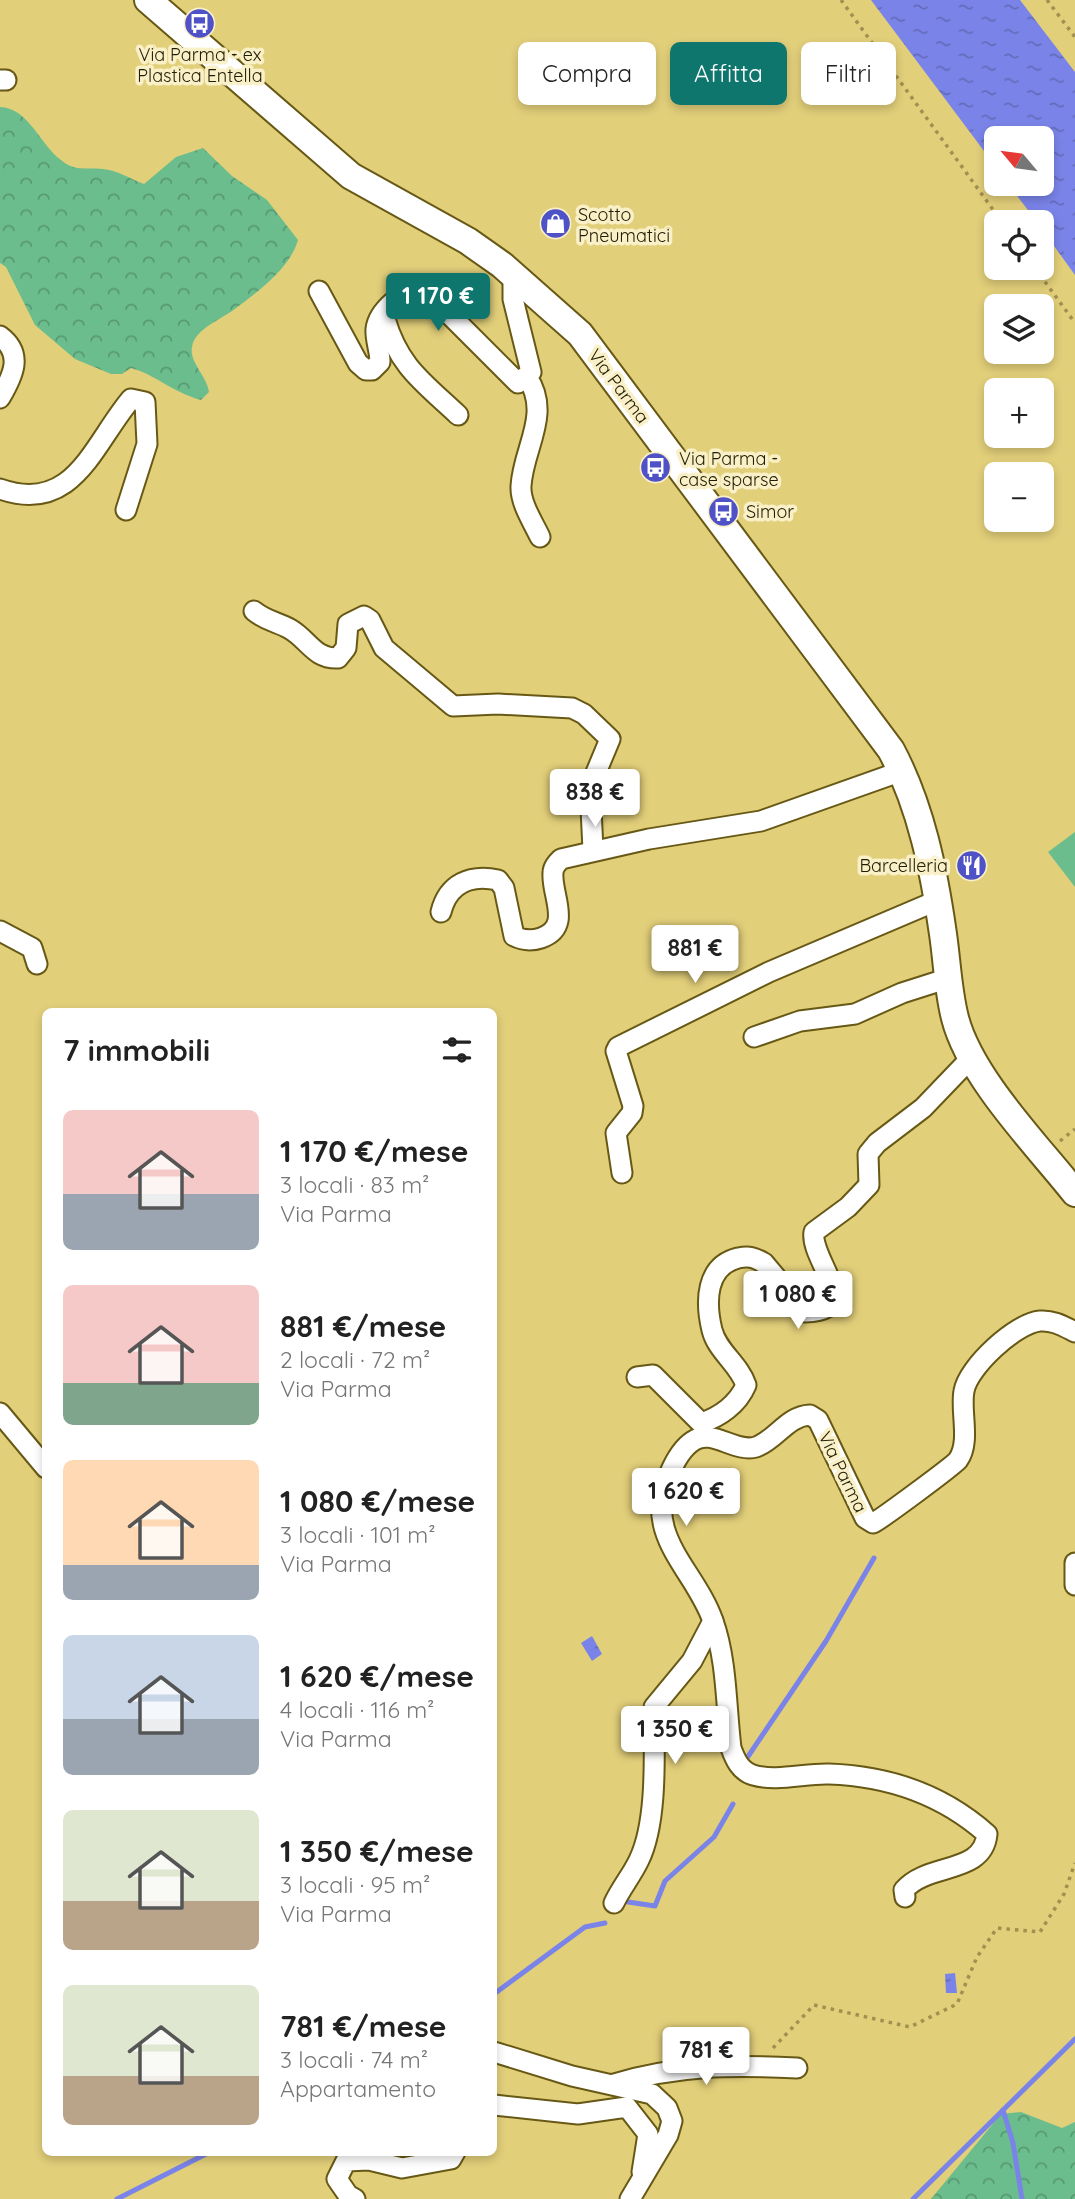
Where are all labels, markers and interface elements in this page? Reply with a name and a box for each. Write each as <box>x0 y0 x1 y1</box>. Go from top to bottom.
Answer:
bus stop icon: Via Parma - ex Plastica Entella <box>183 7 217 41</box>
chip: Compra <box>518 42 656 105</box>
chip: Affitta <box>670 42 787 105</box>
chip: Filtri <box>801 42 896 105</box>
place label: Via Parma - ex Plastica Entella <box>137 43 263 87</box>
north arrow <box>984 126 1054 196</box>
map controls <box>984 126 1054 532</box>
place label: Scotto Pneumatici <box>578 203 670 247</box>
shop icon: Scotto Pneumatici <box>538 207 572 241</box>
button: locate <box>984 210 1054 280</box>
pin: 1 170 € <box>373 274 503 333</box>
text: 1 170 € <box>402 281 474 310</box>
button: layers <box>984 294 1054 364</box>
street label: Via Parma <box>584 344 654 428</box>
button: + <box>984 378 1054 448</box>
place label: Via Parma - case sparse <box>679 447 779 491</box>
bus stop icon: Via Parma - case sparse <box>639 451 673 485</box>
button: − <box>984 462 1054 532</box>
bus stop icon: Simor <box>706 494 740 528</box>
place label: Simor <box>746 500 794 523</box>
pin: 838 € <box>546 770 644 829</box>
text: 838 € <box>566 777 624 806</box>
restaurant icon: Barcelleria <box>954 848 988 882</box>
place label: Barcelleria <box>859 854 948 877</box>
pin: 881 € <box>646 926 744 985</box>
text: 881 € <box>667 933 723 962</box>
text: 7 immobili <box>63 1031 210 1069</box>
icon: filters <box>438 1031 476 1069</box>
text: 1 170 €/mese <box>280 1132 468 1170</box>
icon: home <box>119 1138 203 1222</box>
text: 3 locali · 83 m² <box>280 1170 429 1199</box>
text: Via Parma <box>280 1199 392 1228</box>
pin: 1 080 € <box>733 1272 863 1331</box>
text: 1 080 € <box>759 1279 837 1308</box>
text: 881 €/mese <box>280 1307 446 1345</box>
icon: home <box>119 1313 203 1397</box>
text: 2 locali · 72 m² <box>280 1345 430 1374</box>
text: Via Parma <box>280 1374 392 1403</box>
street label: Via Parma <box>813 1428 873 1516</box>
pin: 1 620 € <box>621 1468 751 1528</box>
text: 1 620 € <box>648 1476 724 1505</box>
text: 1 080 €/mese <box>280 1482 475 1520</box>
icon: home <box>119 1488 203 1572</box>
text: 3 locali · 101 m² <box>280 1520 436 1549</box>
text: Via Parma <box>280 1549 392 1578</box>
text: 1 620 €/mese <box>280 1657 474 1695</box>
icon: home <box>119 1663 203 1747</box>
text: 4 locali · 116 m² <box>280 1695 434 1724</box>
pin: 1 350 € <box>610 1706 740 1766</box>
text: 1 350 € <box>637 1714 713 1743</box>
text: Via Parma <box>280 1724 392 1753</box>
text: 1 350 €/mese <box>280 1832 474 1870</box>
icon: home <box>119 1838 203 1922</box>
text: 3 locali · 95 m² <box>280 1870 430 1899</box>
text: Via Parma <box>280 1899 392 1928</box>
text: 781 €/mese <box>280 2007 446 2045</box>
icon: home <box>119 2013 203 2097</box>
pin: 781 € <box>657 2028 755 2087</box>
text: 781 € <box>678 2035 734 2064</box>
text: 3 locali · 74 m² <box>280 2045 428 2074</box>
text: Appartamento <box>280 2074 436 2103</box>

